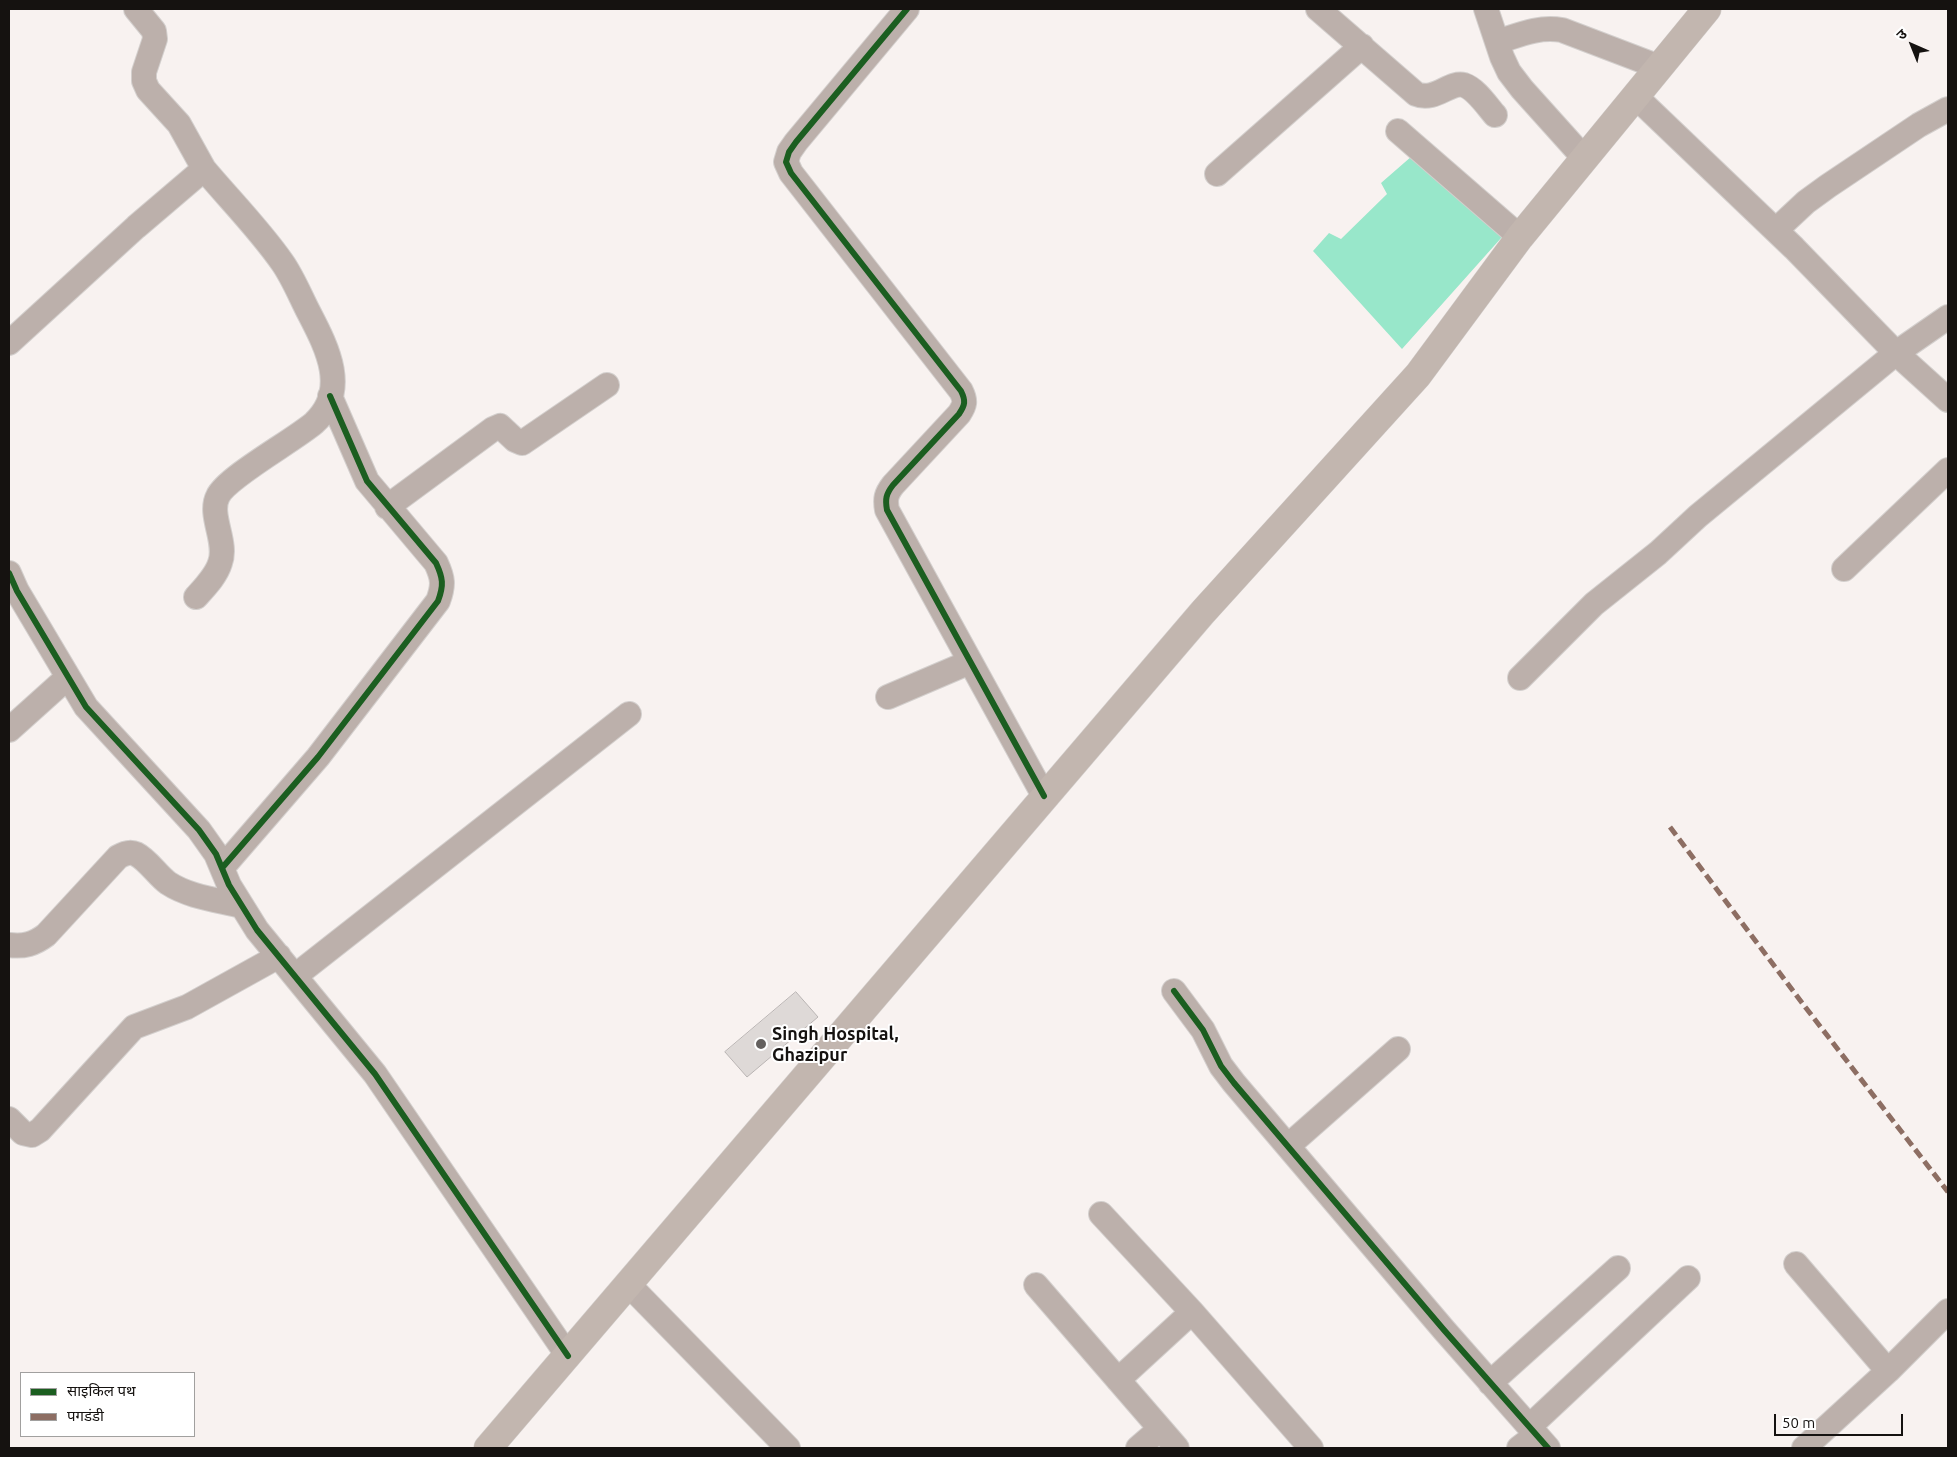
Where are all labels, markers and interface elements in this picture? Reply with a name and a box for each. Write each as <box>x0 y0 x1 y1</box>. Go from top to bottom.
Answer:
north arrow <box>1887 20 1937 70</box>
text: उ <box>1893 26 1910 43</box>
place label: Singh Hospital, Ghazipur <box>772 1023 899 1066</box>
marker: Singh Hospital, Ghazipur <box>754 1037 768 1051</box>
legend <box>20 1372 195 1437</box>
text: साइकिल पथ <box>67 1382 136 1399</box>
scale bar <box>1777 1404 1906 1436</box>
text: पगडंडी <box>67 1407 104 1424</box>
text: 50 m <box>1782 1414 1815 1431</box>

